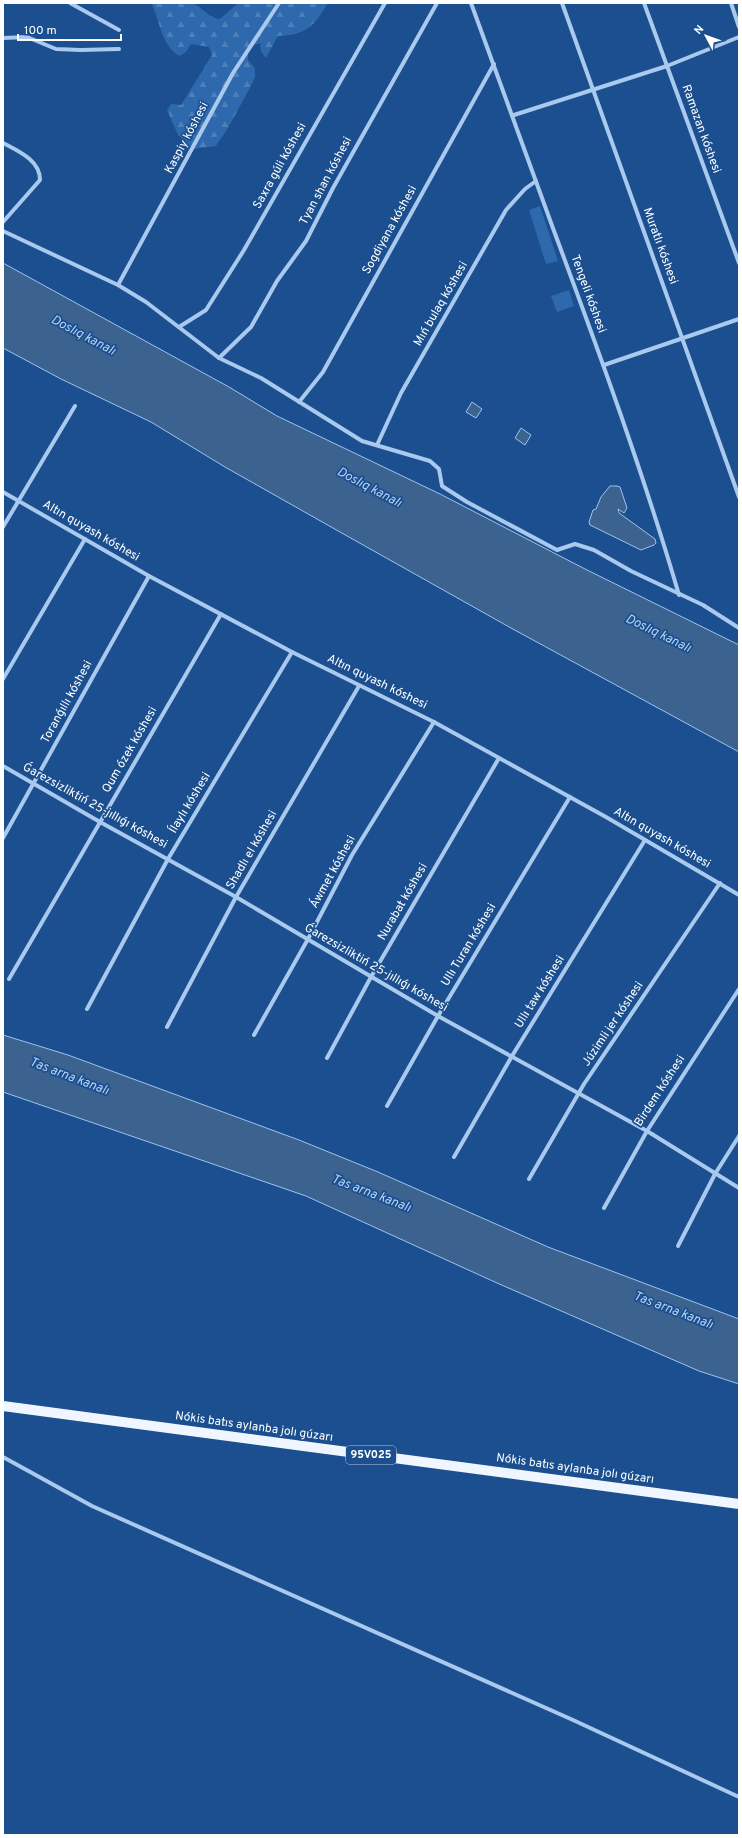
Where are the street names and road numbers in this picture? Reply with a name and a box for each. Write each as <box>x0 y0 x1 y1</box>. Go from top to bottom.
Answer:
street label: Ramazan kóshesi <box>678 82 724 176</box>
street label: Kaspiy kóshesi <box>161 99 213 177</box>
street label: Saxra gúli kóshesi <box>250 120 310 212</box>
street label: Tyan shan kóshesi <box>296 134 356 228</box>
street label: Sogdiyana kóshesi <box>359 183 421 277</box>
street label: Muratlı kóshesi <box>639 205 681 287</box>
street label: Tengeli kóshesi <box>566 253 610 335</box>
street label: Mıń bulaq kóshesi <box>410 259 472 349</box>
street label: Altın quyash kóshesi <box>40 497 142 565</box>
street label: Altın quyash kóshesi <box>324 651 430 713</box>
street label: Toranǵıllı kóshesi <box>38 658 96 746</box>
street label: Qum ózek kóshesi <box>99 704 161 796</box>
street label: Ǵarezsizliktiń 25-jıllıǵı kóshesi <box>20 759 170 853</box>
street label: Ílaylı kóshesi <box>166 770 214 836</box>
street label: Altın quyash kóshesi <box>611 804 713 872</box>
street label: Shadlı el kóshesi <box>223 807 281 893</box>
street label: Áwmet kóshesi <box>306 833 360 911</box>
street label: Nurabat kóshesi <box>374 860 432 944</box>
street label: Ullı Turan kóshesi <box>438 901 500 989</box>
street label: Ǵarezsizliktiń 25-jıllıǵı kóshesi <box>301 920 451 1016</box>
street label: Ullı taw kóshesi <box>511 953 569 1031</box>
street label: Júzimli jer kóshesi <box>579 978 647 1070</box>
street label: Birdem kóshesi <box>631 1052 689 1130</box>
street label: Nókis batıs aylanba jolı gúzarı <box>174 1408 334 1446</box>
road number: 95V025 <box>346 1446 396 1464</box>
street label: Nókis batıs aylanba jolı gúzarı <box>495 1450 655 1488</box>

